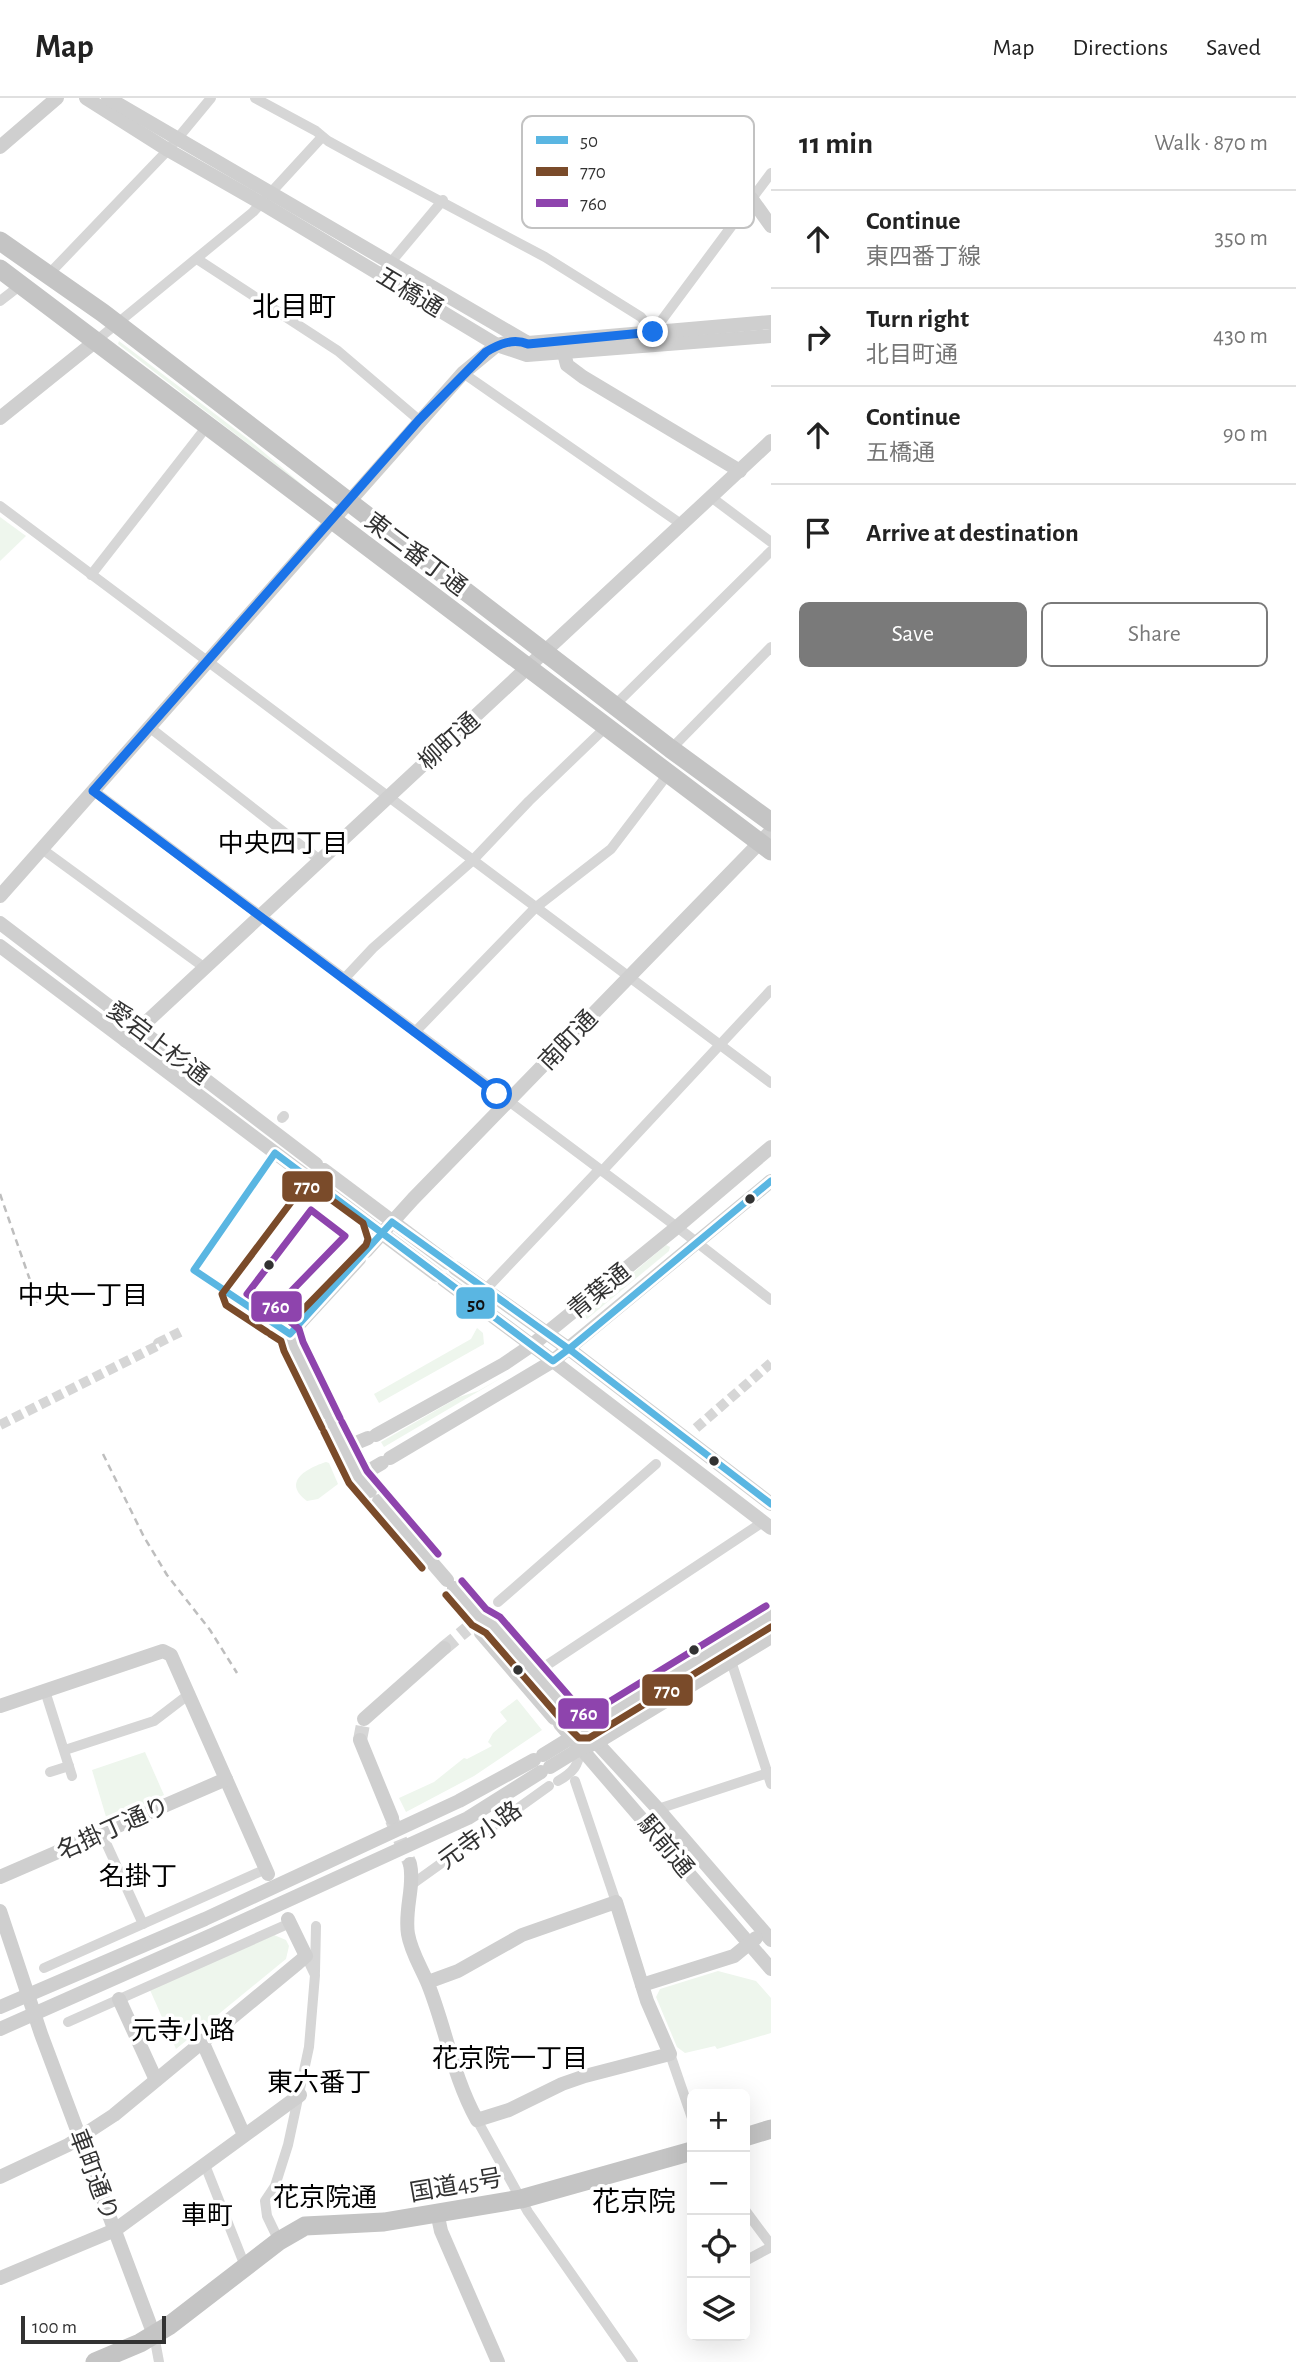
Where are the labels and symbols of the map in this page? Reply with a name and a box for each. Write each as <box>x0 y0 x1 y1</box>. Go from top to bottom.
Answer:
legend <box>522 116 754 228</box>
text: 50 <box>580 132 598 151</box>
text: 770 <box>580 163 606 182</box>
text: 760 <box>580 195 607 214</box>
street label: 五橋通 <box>372 262 448 322</box>
district label: 北目町 <box>252 293 336 322</box>
route end <box>637 316 668 347</box>
street label: 東二番丁通 <box>360 508 472 600</box>
street label: 柳町通 <box>414 707 484 775</box>
district label: 中央四丁目 <box>218 830 348 857</box>
street label: 愛宕上杉通 <box>102 997 214 1089</box>
street label: 南町通 <box>534 1005 602 1075</box>
route start <box>481 1078 512 1109</box>
line badge: 770 <box>281 1170 334 1203</box>
text: 770 <box>294 1178 320 1197</box>
unlabelled marker <box>743 1192 757 1206</box>
unlabelled marker <box>262 1258 276 1272</box>
street label: 青葉通 <box>563 1258 635 1324</box>
district label: 中央一丁目 <box>18 1282 148 1309</box>
line badge: 50 <box>455 1286 496 1320</box>
line badge: 760 <box>250 1290 303 1323</box>
text: 50 <box>467 1295 485 1314</box>
text: 760 <box>262 1298 290 1317</box>
unlabelled marker <box>707 1454 721 1468</box>
unlabelled marker <box>687 1643 701 1657</box>
unlabelled marker <box>511 1663 525 1677</box>
line badge: 770 <box>641 1673 694 1707</box>
text: 770 <box>654 1682 680 1701</box>
line badge: 760 <box>557 1697 610 1730</box>
text: 760 <box>570 1705 598 1724</box>
street label: 名掛丁通り <box>53 1792 173 1864</box>
street label: 元寺小路 <box>434 1796 526 1874</box>
street label: 駅前通 <box>633 1810 699 1882</box>
district label: 名掛丁 <box>99 1863 177 1890</box>
district label: 元寺小路 <box>131 2017 235 2044</box>
district label: 花京院一丁目 <box>432 2044 588 2072</box>
district label: 東六番丁 <box>267 2069 371 2096</box>
street label: 車町通り <box>65 2126 123 2224</box>
street label: 国道45号 <box>408 2164 504 2206</box>
district label: 花京院通 <box>273 2183 377 2211</box>
district label: 花京院 <box>592 2187 676 2217</box>
district label: 車町 <box>181 2201 233 2229</box>
scale bar <box>21 2313 166 2345</box>

